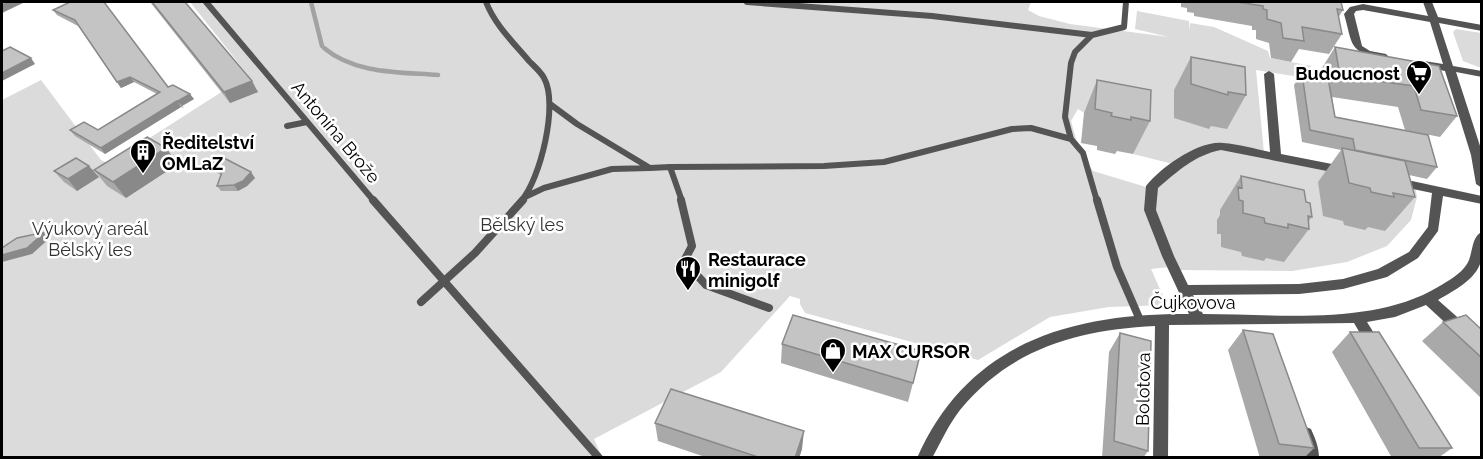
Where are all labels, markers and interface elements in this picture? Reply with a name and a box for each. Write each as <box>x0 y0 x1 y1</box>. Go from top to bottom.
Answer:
supermarket icon: Budoucnost <box>1404 58 1434 96</box>
place label: Budoucnost <box>1295 63 1400 84</box>
street label: Antonína Brože <box>287 77 385 187</box>
place label: Ředitelství OMLaZ <box>162 132 255 174</box>
building icon: Ředitelství OMLaZ <box>128 137 158 175</box>
park label: Bělský les <box>480 214 564 235</box>
park label: Výukový areál Bělský les <box>32 218 148 260</box>
place label: Restaurace minigolf <box>708 249 806 291</box>
restaurant icon: Restaurace minigolf <box>673 254 703 292</box>
street label: Čujkovova <box>1150 291 1236 313</box>
shop icon: MAX CURSOR <box>818 336 848 374</box>
place label: MAX CURSOR <box>852 341 970 362</box>
street label: Bolotova <box>1132 352 1154 426</box>

